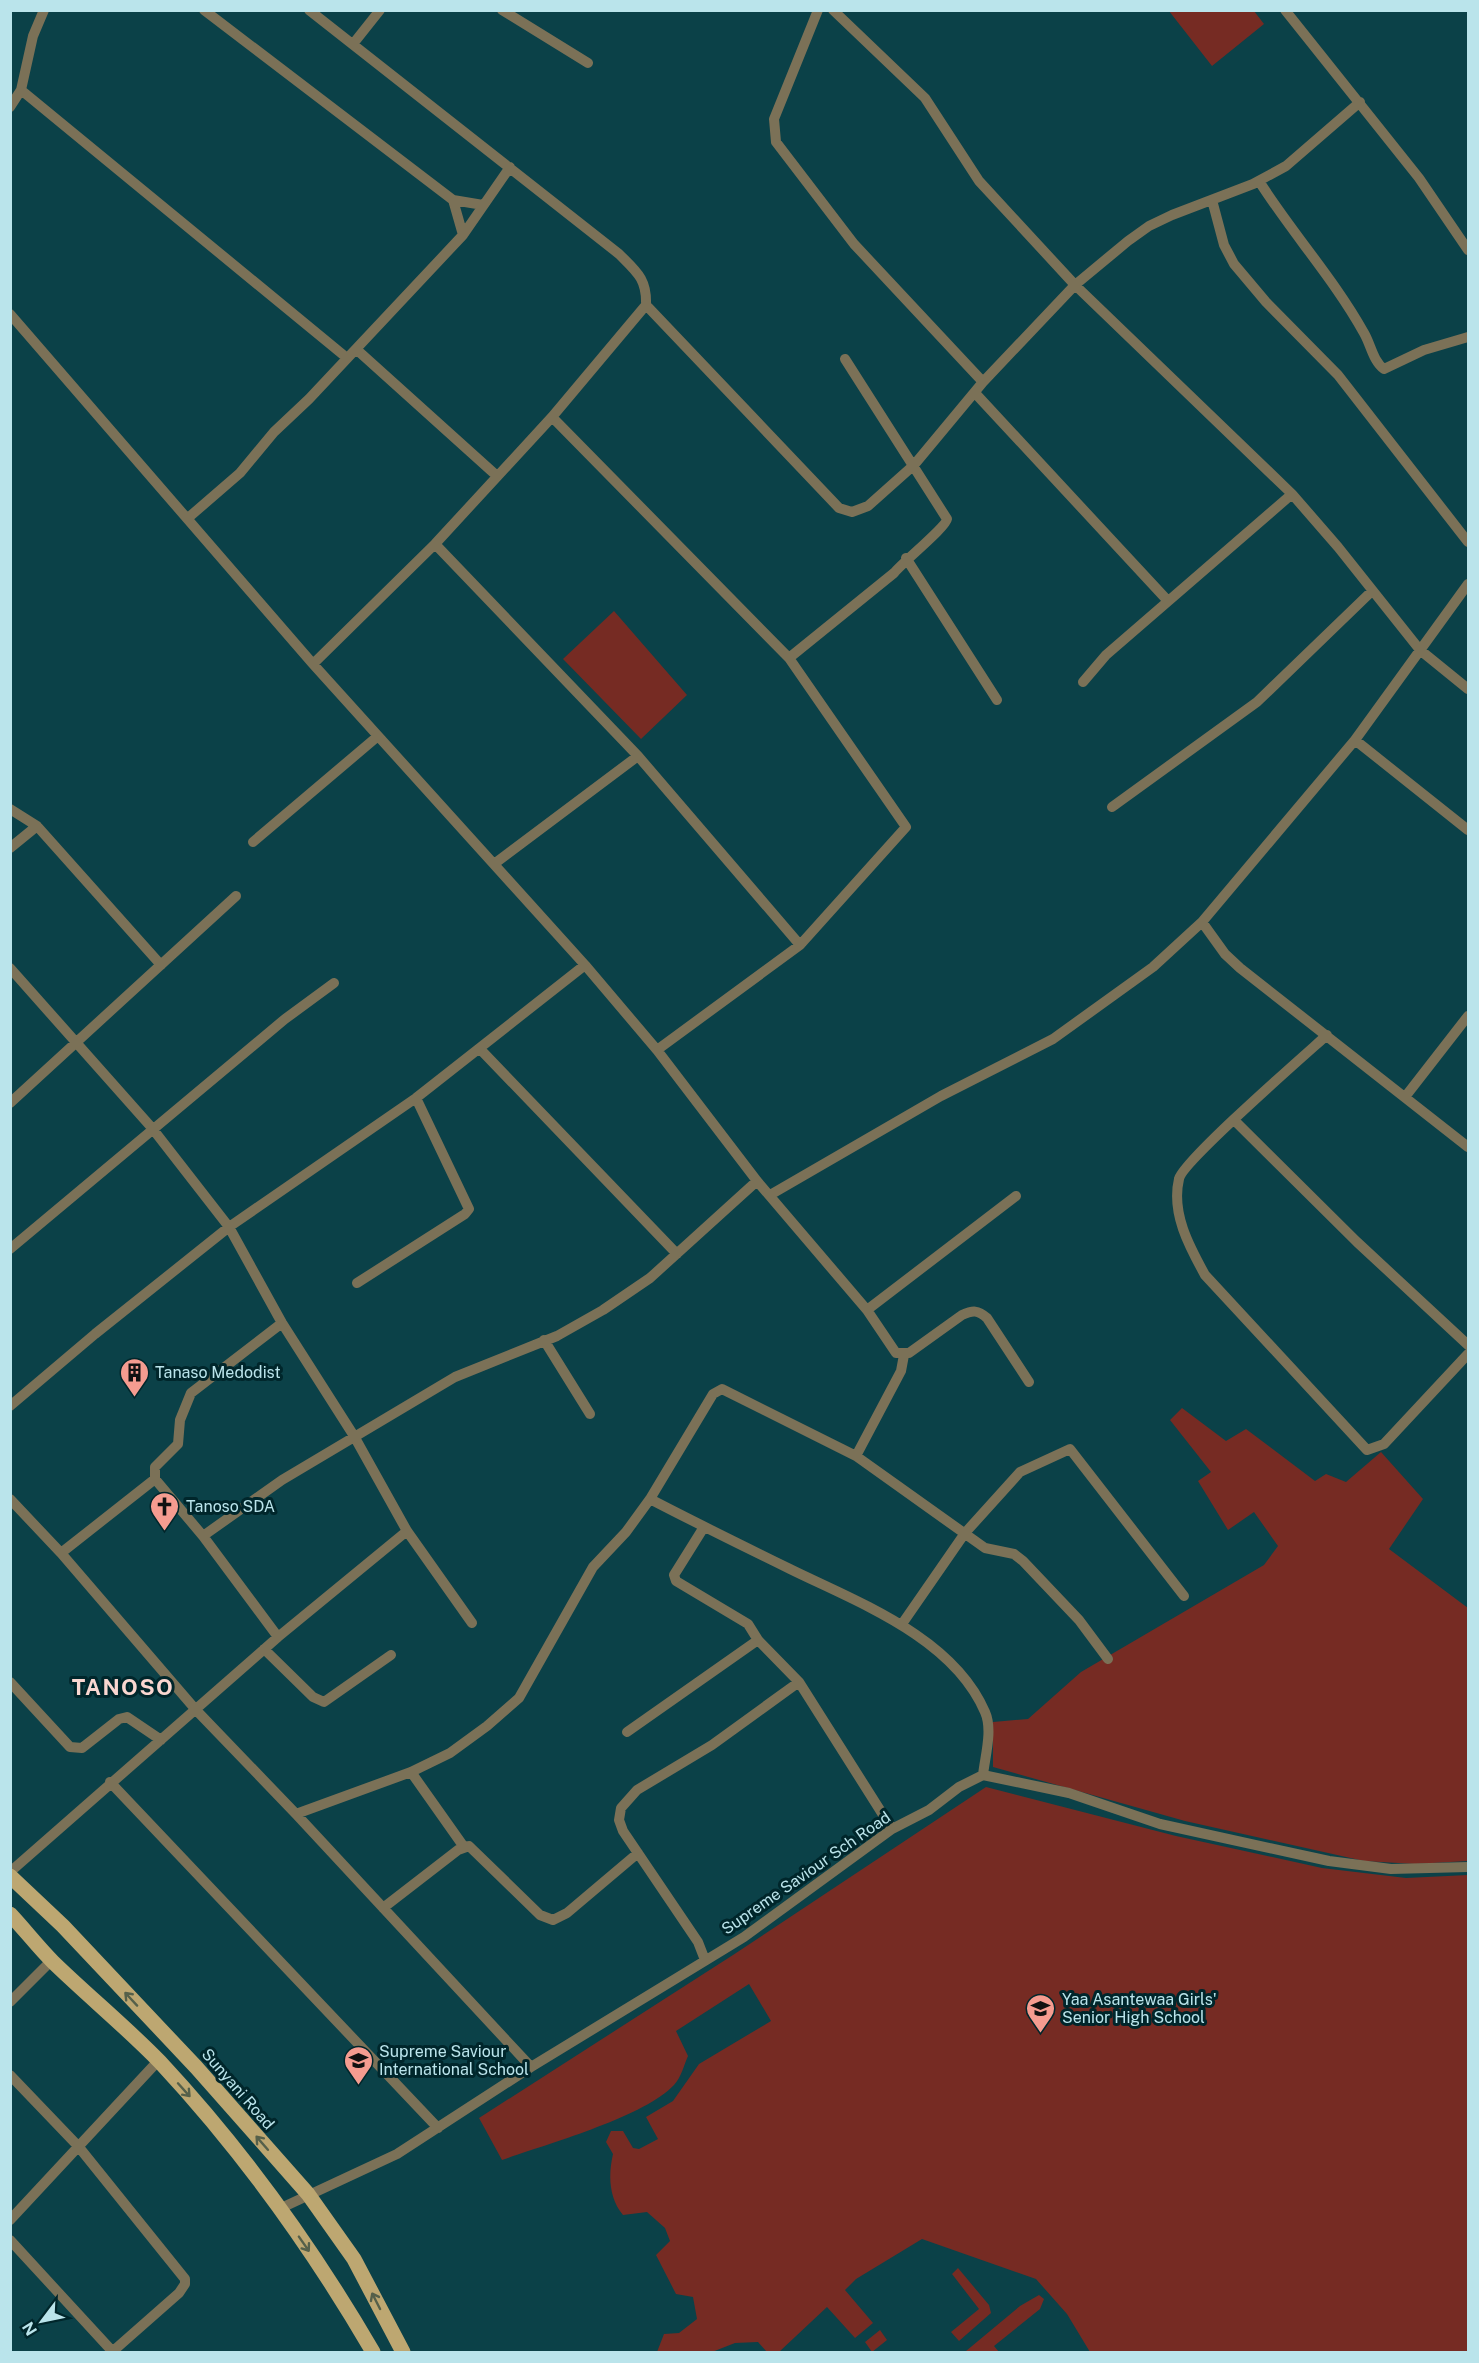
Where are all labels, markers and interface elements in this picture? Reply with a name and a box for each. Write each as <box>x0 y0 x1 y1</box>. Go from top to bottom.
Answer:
building icon: Tanaso Medodist <box>118 1356 150 1398</box>
place label: Tanaso Medodist <box>155 1363 281 1382</box>
church icon: Tanoso SDA <box>149 1490 181 1532</box>
place label: Tanoso SDA <box>186 1497 275 1516</box>
district label: TANOSO <box>72 1674 174 1700</box>
street label: Supreme Saviour Sch Road <box>718 1807 894 1939</box>
place label: Yaa Asantewaa Girls' Senior High School <box>1062 1990 1217 2027</box>
one-way arrow <box>124 1991 138 2006</box>
school or university icon: Yaa Asantewaa Girls' Senior High School <box>1025 1992 1057 2034</box>
place label: Supreme Saviour International School <box>379 2042 529 2079</box>
school or university icon: Supreme Saviour International School <box>342 2044 374 2086</box>
street label: Sunyani Road <box>198 2045 278 2133</box>
one-way arrow <box>177 2082 191 2097</box>
one-way arrow <box>255 2136 269 2151</box>
one-way arrow <box>298 2235 310 2252</box>
north arrow <box>12 2291 72 2351</box>
one-way arrow <box>370 2292 381 2310</box>
text: N <box>18 2318 41 2339</box>

